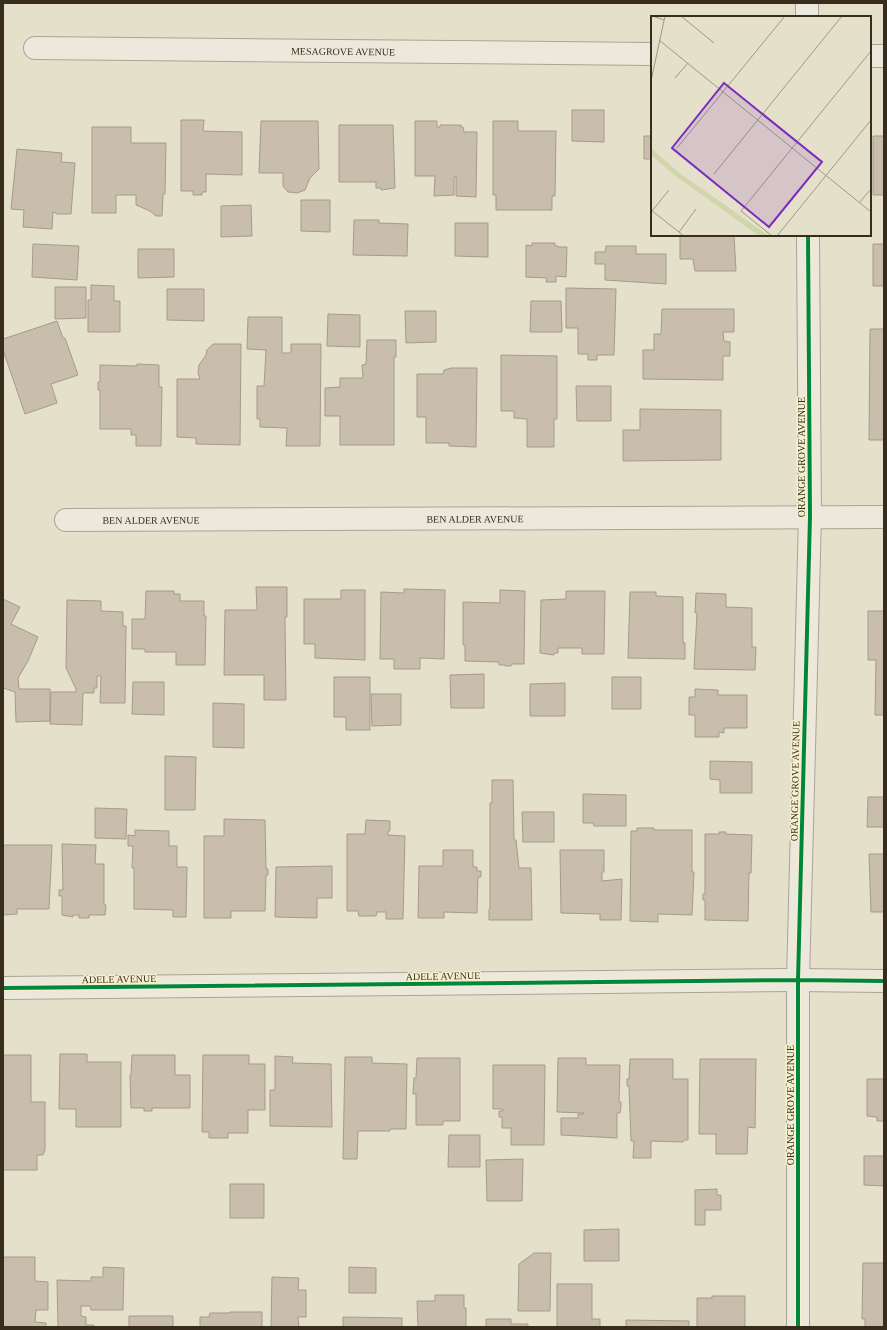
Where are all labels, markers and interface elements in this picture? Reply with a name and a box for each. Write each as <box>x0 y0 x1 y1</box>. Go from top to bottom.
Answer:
inset map <box>651 16 871 236</box>
street label: MESAGROVE AVENUE <box>291 45 395 57</box>
street label: ORANGE GROVE AVENUE <box>796 397 807 517</box>
street label: BEN ALDER AVENUE <box>426 513 524 524</box>
street label: BEN ALDER AVENUE <box>102 514 200 525</box>
street label: ORANGE GROVE AVENUE <box>788 721 802 841</box>
street label: ADELE AVENUE <box>406 970 480 982</box>
street label: ADELE AVENUE <box>82 973 156 985</box>
street label: ORANGE GROVE AVENUE <box>785 1045 796 1165</box>

